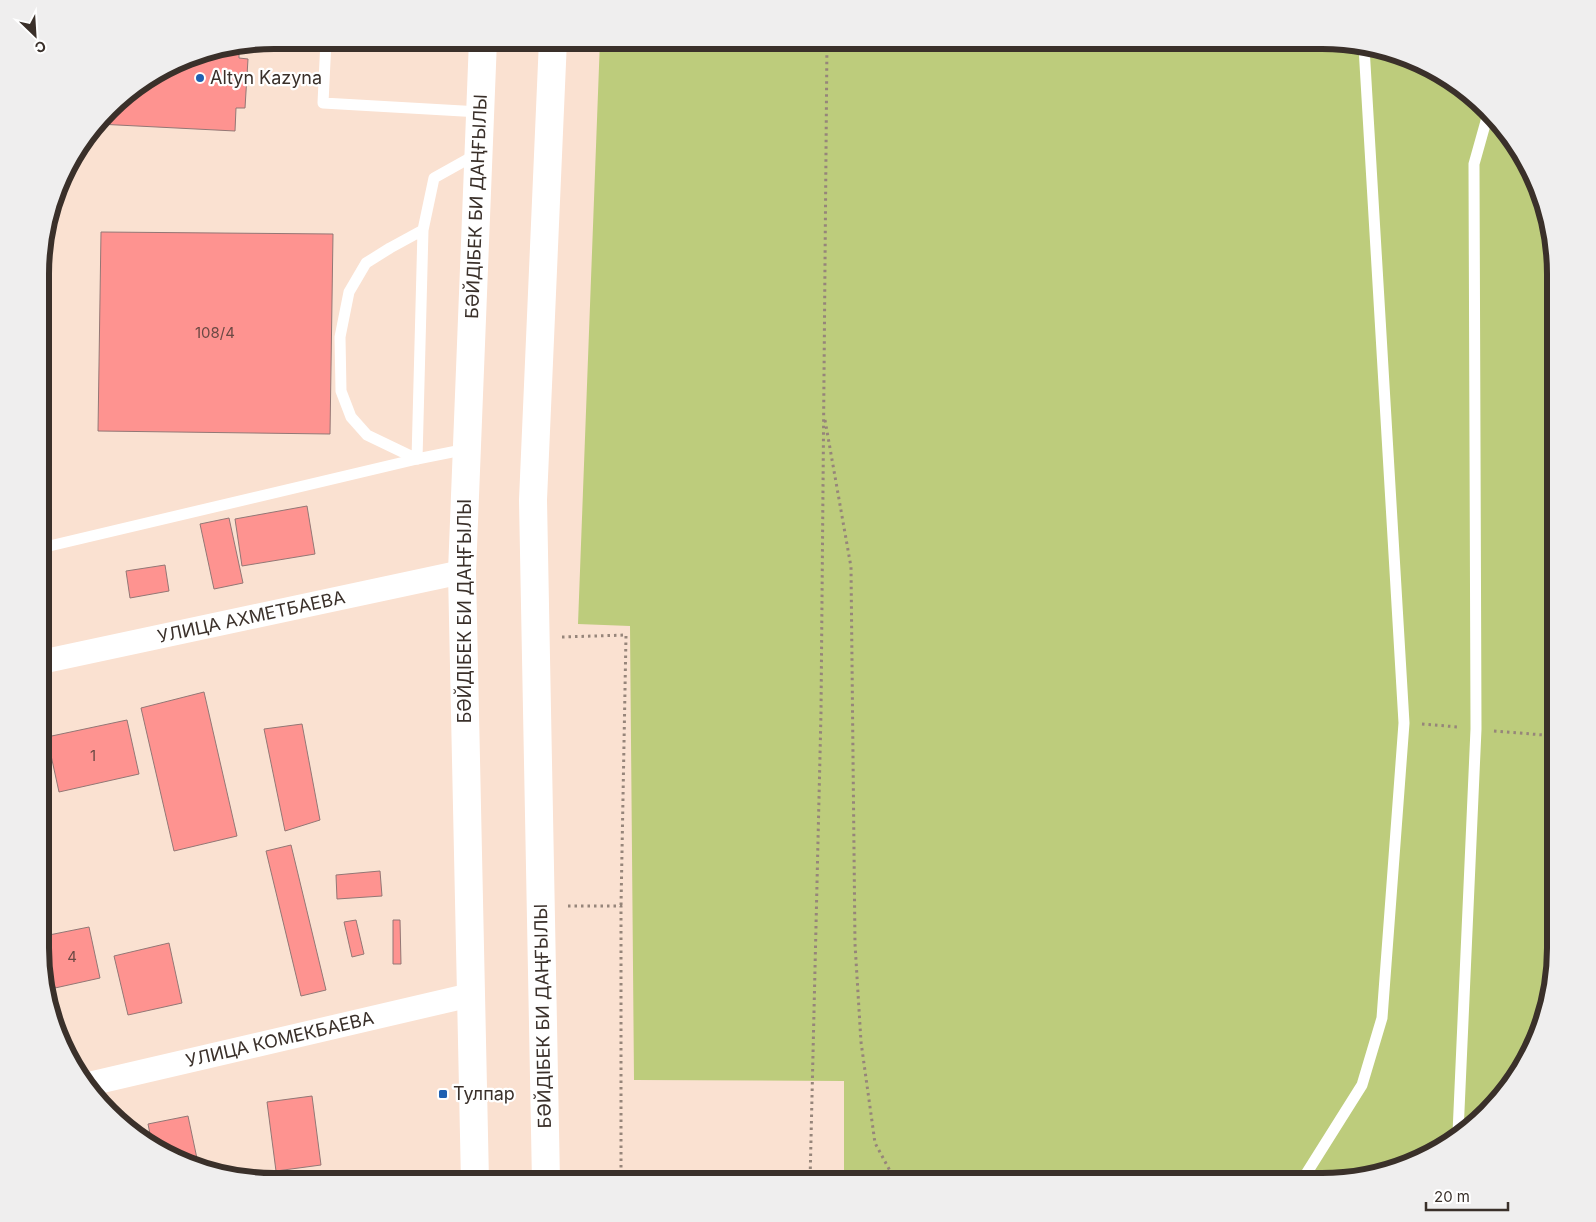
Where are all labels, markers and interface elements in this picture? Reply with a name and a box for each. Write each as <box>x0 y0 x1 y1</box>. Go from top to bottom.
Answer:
north arrow <box>10 10 60 60</box>
text: С <box>32 37 49 57</box>
place label: Altyn Kazyna <box>210 67 322 88</box>
marker: Altyn Kazyna <box>194 72 206 84</box>
street label: БӘЙДІБЕК БИ ДАҢҒЫЛЫ <box>461 94 491 319</box>
house number: 108/4 <box>195 323 235 342</box>
street label: БӘЙДІБЕК БИ ДАҢҒЫЛЫ <box>453 499 475 723</box>
street label: УЛИЦА АХМЕТБАЕВА <box>155 586 347 647</box>
house number: 1 <box>90 746 96 765</box>
street label: БӘЙДІБЕК БИ ДАҢҒЫЛЫ <box>529 904 555 1128</box>
house number: 4 <box>67 947 77 966</box>
street label: УЛИЦА КОМЕКБАЕВА <box>184 1007 376 1071</box>
place label: Тулпар <box>453 1083 515 1104</box>
marker: Тулпар <box>437 1088 449 1100</box>
scale bar <box>1426 1180 1508 1212</box>
text: 20 m <box>1434 1187 1470 1206</box>

